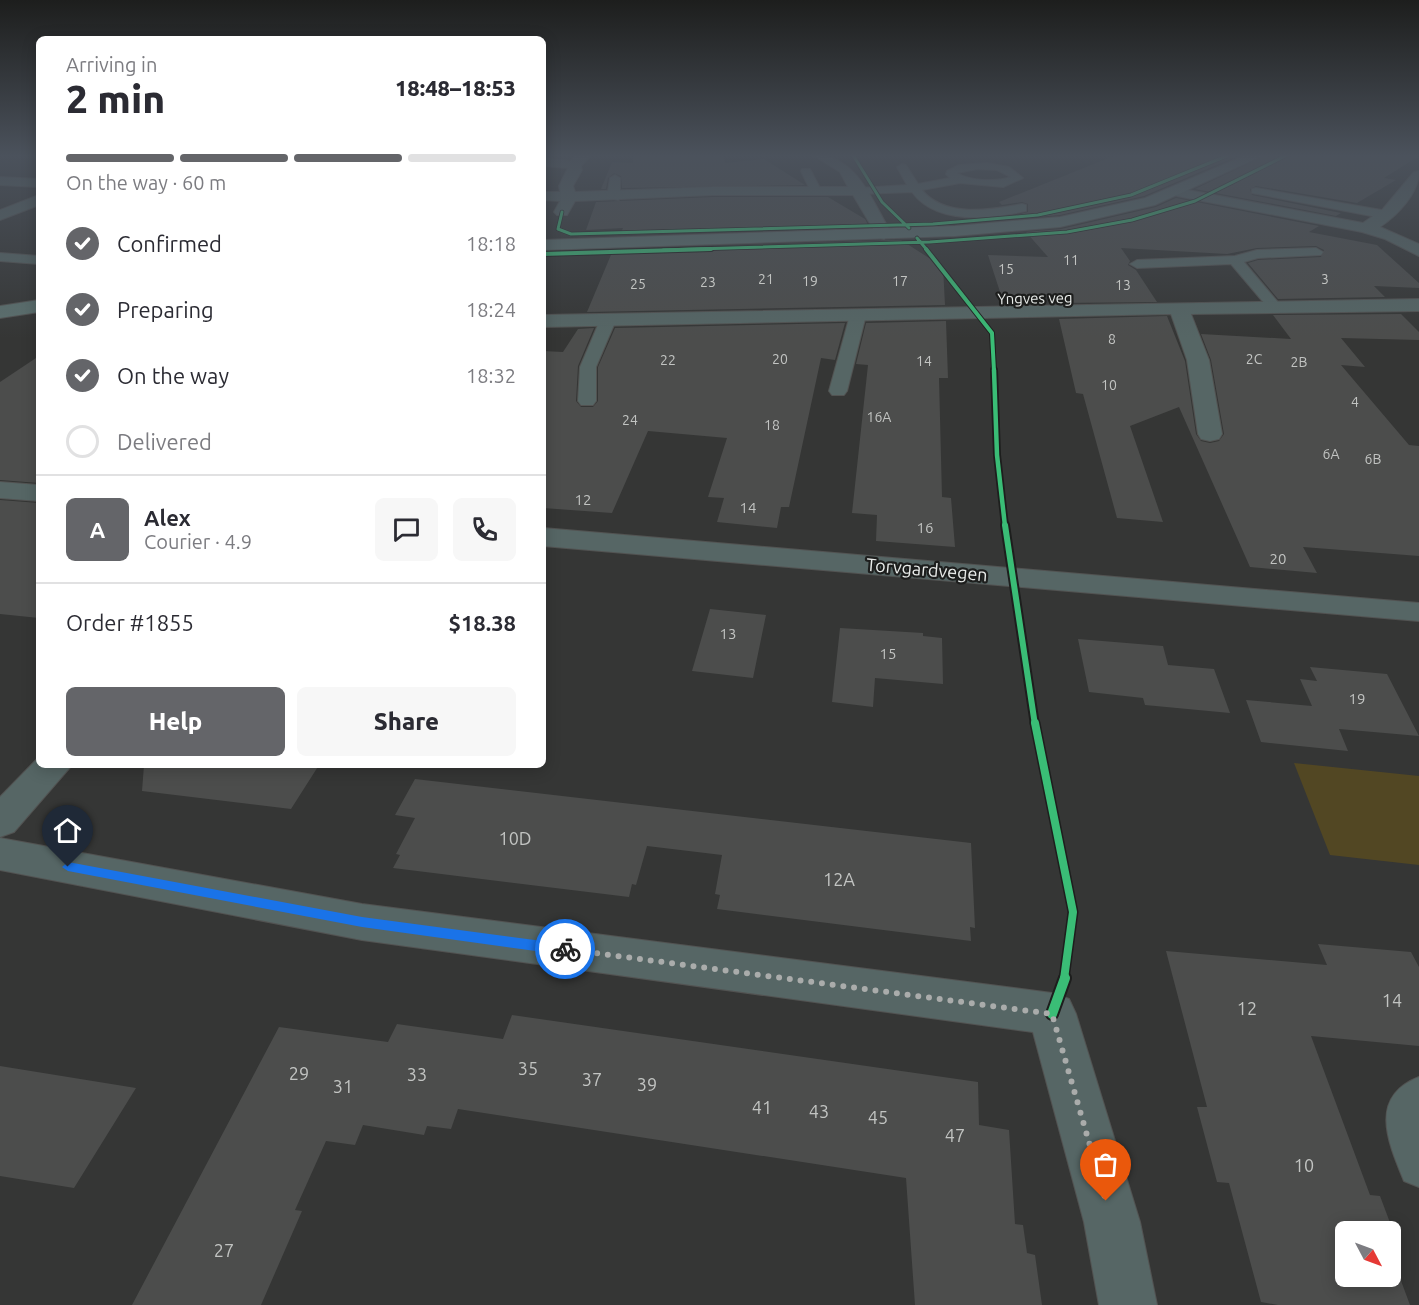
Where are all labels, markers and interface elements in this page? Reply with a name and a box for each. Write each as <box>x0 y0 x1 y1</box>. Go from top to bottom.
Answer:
text: Arriving in <box>66 53 157 76</box>
text: 18:48–18:53 <box>395 75 516 100</box>
text: 2 min <box>66 77 165 120</box>
text: On the way · 60 m <box>66 171 226 194</box>
icon: check <box>66 227 99 260</box>
text: Confirmed <box>117 231 222 256</box>
text: 18:18 <box>466 232 516 255</box>
house number: 11 <box>1063 252 1079 268</box>
house number: 15 <box>998 261 1014 277</box>
house number: 21 <box>758 271 774 287</box>
house number: 3 <box>1321 271 1329 287</box>
house number: 19 <box>802 273 818 289</box>
house number: 17 <box>892 273 908 289</box>
house number: 23 <box>700 274 716 290</box>
house number: 25 <box>630 276 646 292</box>
house number: 13 <box>1115 277 1131 293</box>
street label: Yngves veg <box>997 289 1073 307</box>
icon: check <box>66 293 99 326</box>
text: Preparing <box>117 297 214 322</box>
text: 18:24 <box>466 298 516 321</box>
house number: 8 <box>1108 331 1116 347</box>
house number: 20 <box>772 351 788 367</box>
house number: 2C <box>1246 351 1263 367</box>
house number: 22 <box>660 352 676 368</box>
house number: 14 <box>916 353 932 369</box>
house number: 2B <box>1291 354 1307 370</box>
icon: check <box>66 359 99 392</box>
text: On the way <box>117 363 229 388</box>
text: 18:32 <box>466 364 516 387</box>
house number: 10 <box>1101 377 1117 393</box>
house number: 4 <box>1351 394 1359 410</box>
house number: 16A <box>867 409 891 425</box>
house number: 24 <box>622 412 638 428</box>
house number: 18 <box>764 417 780 433</box>
text: Delivered <box>117 429 212 454</box>
house number: 6A <box>1323 446 1340 462</box>
house number: 6B <box>1365 451 1381 467</box>
house number: 12 <box>575 491 591 508</box>
button: chat <box>375 498 438 561</box>
button: phone <box>453 498 516 561</box>
house number: 14 <box>740 499 756 516</box>
text: Alex <box>144 505 191 530</box>
text: A <box>90 517 105 542</box>
house number: 16 <box>917 519 933 536</box>
text: Courier · 4.9 <box>144 530 252 553</box>
house number: 20 <box>1270 550 1286 567</box>
street label: Torvgardvegen <box>865 554 989 584</box>
text: Order #1855 <box>66 610 194 635</box>
text: $18.38 <box>449 610 516 635</box>
house number: 13 <box>720 625 736 642</box>
house number: 15 <box>880 645 896 662</box>
button: Help <box>66 687 285 756</box>
button: Share <box>297 687 516 756</box>
house number: 19 <box>1349 690 1365 707</box>
pin <box>42 805 93 867</box>
icon: home <box>51 814 84 847</box>
house number: 10D <box>498 828 532 848</box>
house number: 12A <box>823 869 855 889</box>
courier <box>535 919 595 979</box>
icon: bike <box>549 933 582 966</box>
house number: 14 <box>1382 990 1402 1010</box>
house number: 12 <box>1237 998 1257 1018</box>
house number: 35 <box>518 1058 538 1078</box>
house number: 29 <box>289 1063 309 1083</box>
house number: 33 <box>407 1064 427 1084</box>
house number: 37 <box>582 1069 602 1089</box>
house number: 39 <box>637 1074 657 1094</box>
house number: 31 <box>333 1076 353 1096</box>
house number: 41 <box>752 1097 772 1117</box>
house number: 43 <box>809 1101 829 1121</box>
house number: 45 <box>868 1107 888 1127</box>
house number: 47 <box>945 1125 965 1145</box>
pin <box>1080 1139 1131 1201</box>
icon: bag <box>1089 1148 1122 1181</box>
house number: 10 <box>1294 1155 1314 1175</box>
north arrow <box>1335 1221 1401 1287</box>
map controls <box>1335 1221 1401 1287</box>
house number: 27 <box>214 1240 234 1260</box>

